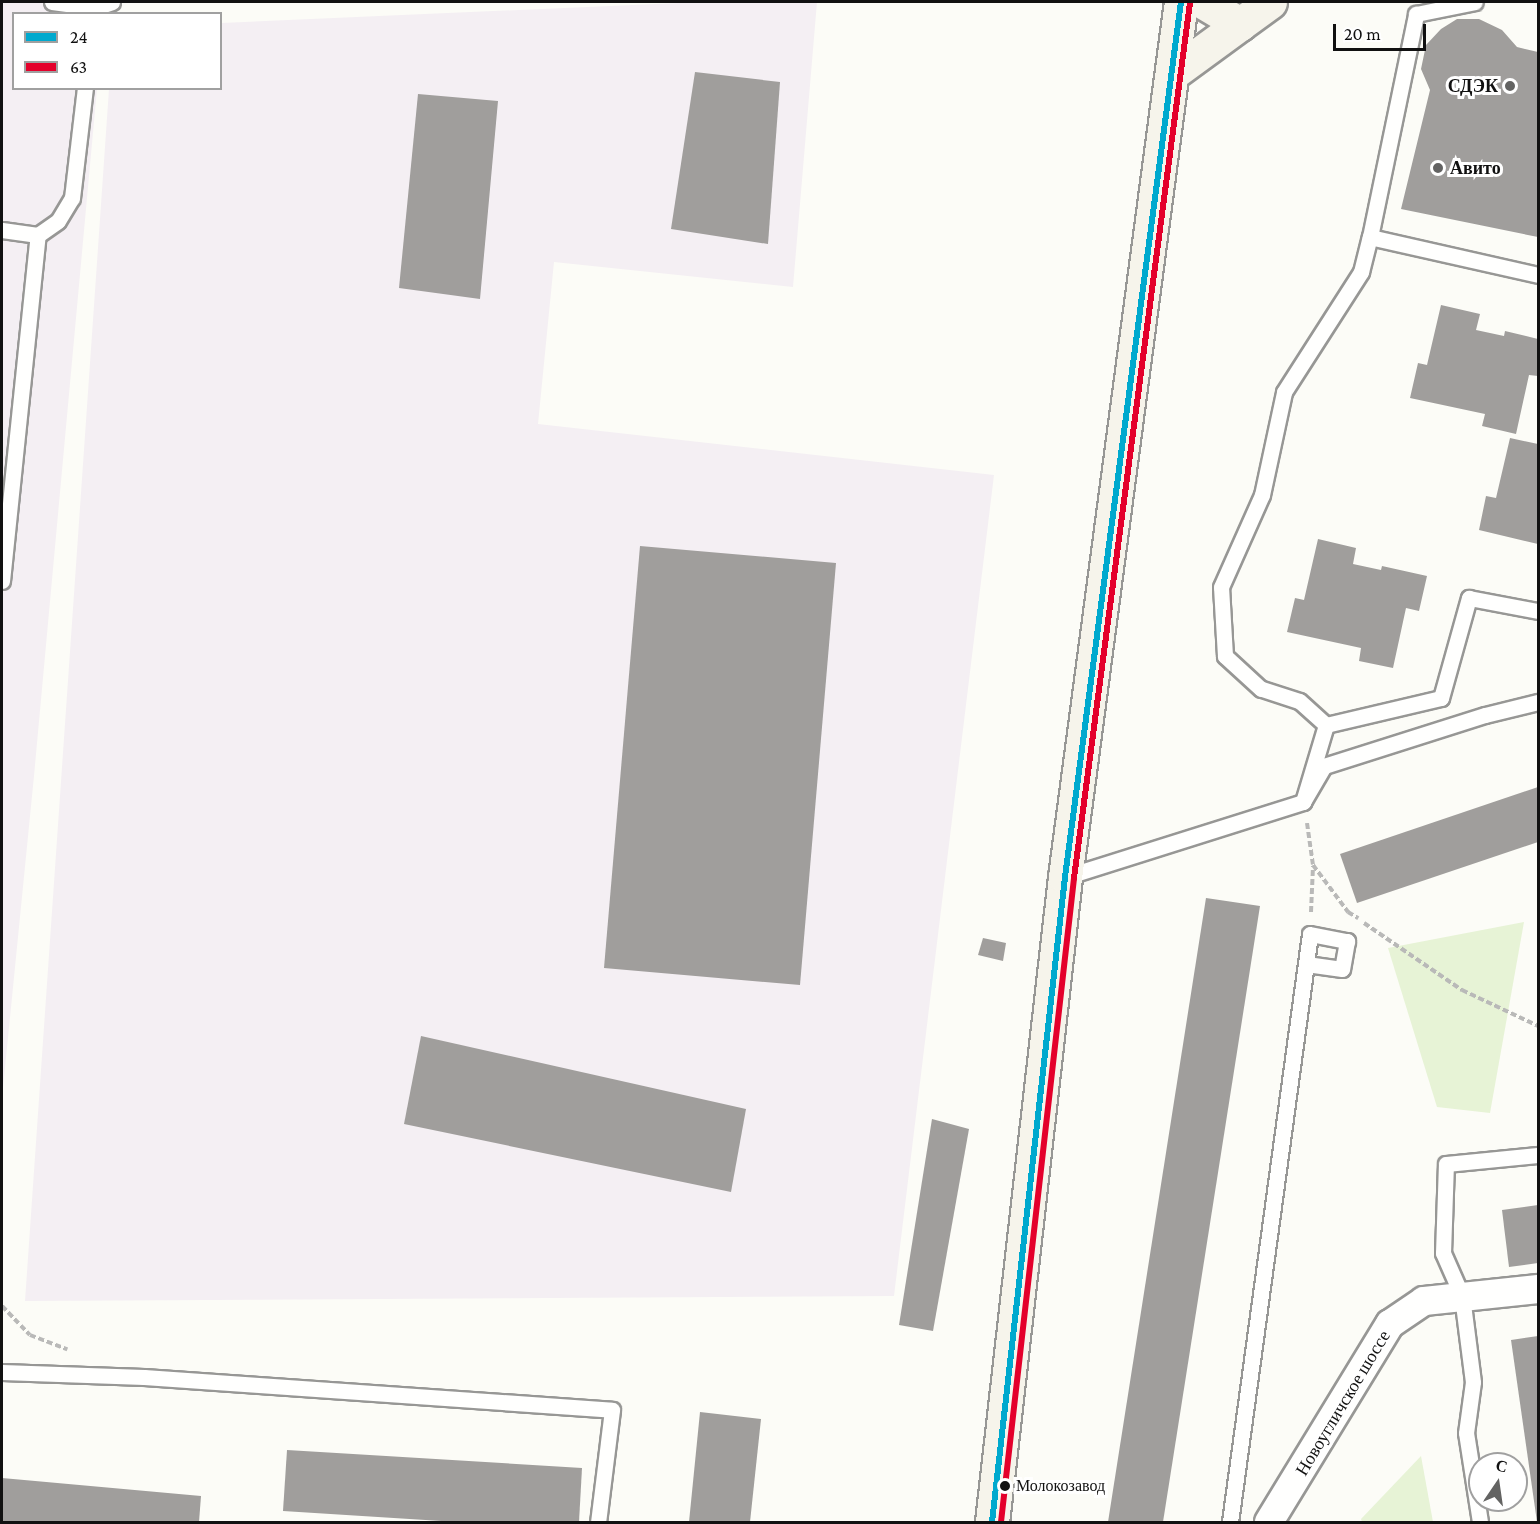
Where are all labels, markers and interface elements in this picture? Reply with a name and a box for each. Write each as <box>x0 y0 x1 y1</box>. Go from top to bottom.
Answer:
legend <box>12 12 222 90</box>
scale bar <box>1336 12 1429 50</box>
text: 20 m <box>1344 24 1381 44</box>
text: 24 <box>70 27 88 47</box>
text: 63 <box>70 57 87 77</box>
place label: СДЭК <box>1448 75 1498 97</box>
marker: СДЭК <box>1503 79 1517 93</box>
place label: Авито <box>1450 157 1501 179</box>
marker: Авито <box>1431 161 1445 175</box>
street label: Новоугличское шоссе <box>1291 1326 1395 1480</box>
north arrow <box>1468 1452 1528 1512</box>
text: С <box>1494 1456 1509 1476</box>
place label: Молокозавод <box>1016 1476 1105 1496</box>
marker: Молокозавод <box>999 1480 1011 1492</box>

